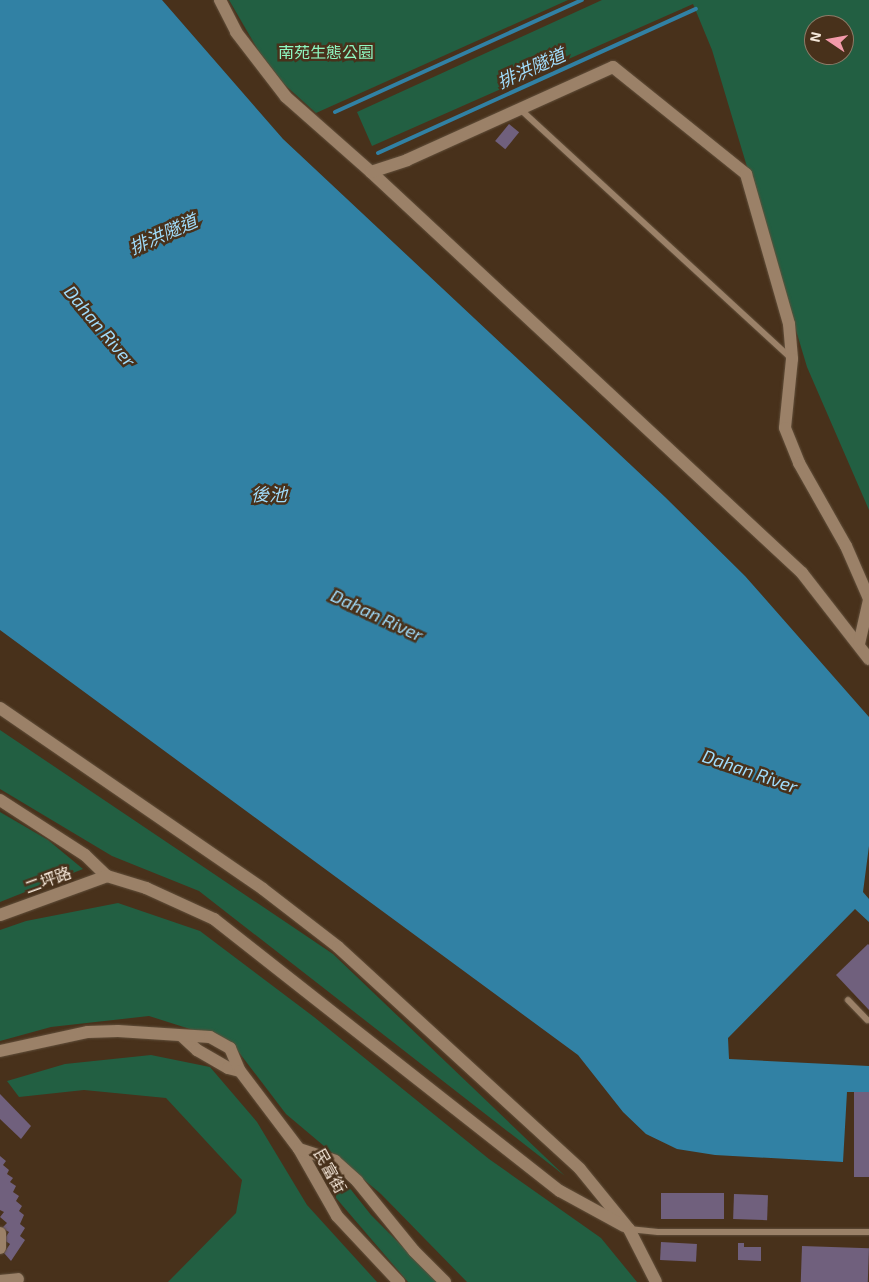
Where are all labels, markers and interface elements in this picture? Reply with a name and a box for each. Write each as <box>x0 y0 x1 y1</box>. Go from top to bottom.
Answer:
north arrow <box>804 15 854 65</box>
text: N <box>805 30 824 44</box>
park label: 南苑生態公園 <box>278 42 374 62</box>
water label: 排洪隧道 <box>494 43 568 93</box>
water label: 排洪隧道 <box>126 209 200 259</box>
water label: Dahan River <box>60 281 140 371</box>
water label: 後池 <box>251 483 287 505</box>
water label: Dahan River <box>327 584 427 646</box>
water label: Dahan River <box>700 745 800 797</box>
street label: 二坪路 <box>22 863 74 897</box>
street label: 民富街 <box>310 1145 350 1197</box>

